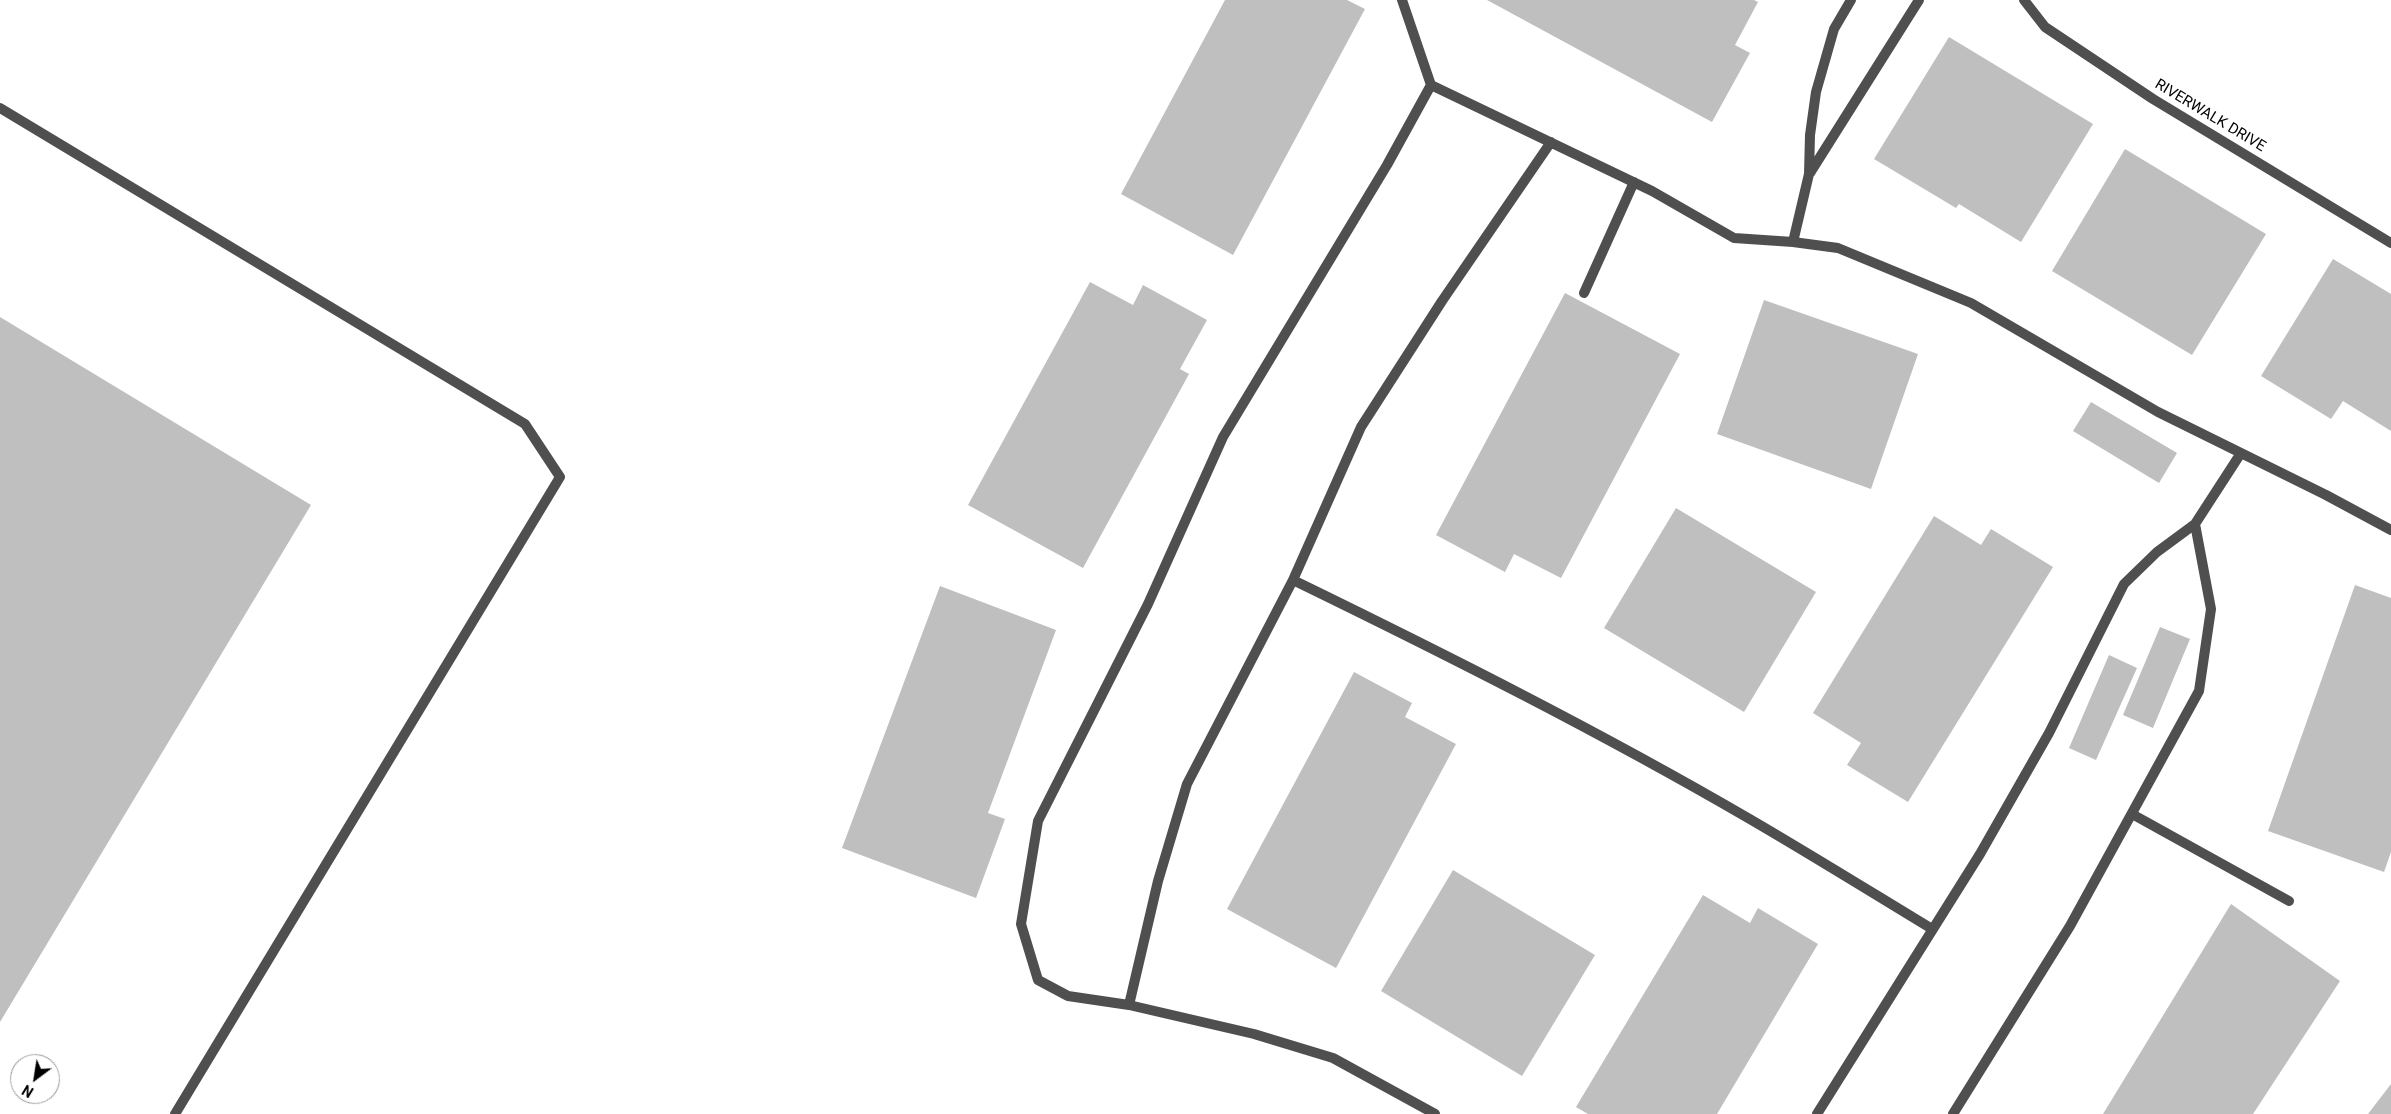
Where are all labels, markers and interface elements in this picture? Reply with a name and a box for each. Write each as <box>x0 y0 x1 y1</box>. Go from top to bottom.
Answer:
street label: RIVERWALK DRIVE <box>2151 76 2269 156</box>
north arrow <box>10 1054 60 1104</box>
text: N <box>19 1082 36 1100</box>

